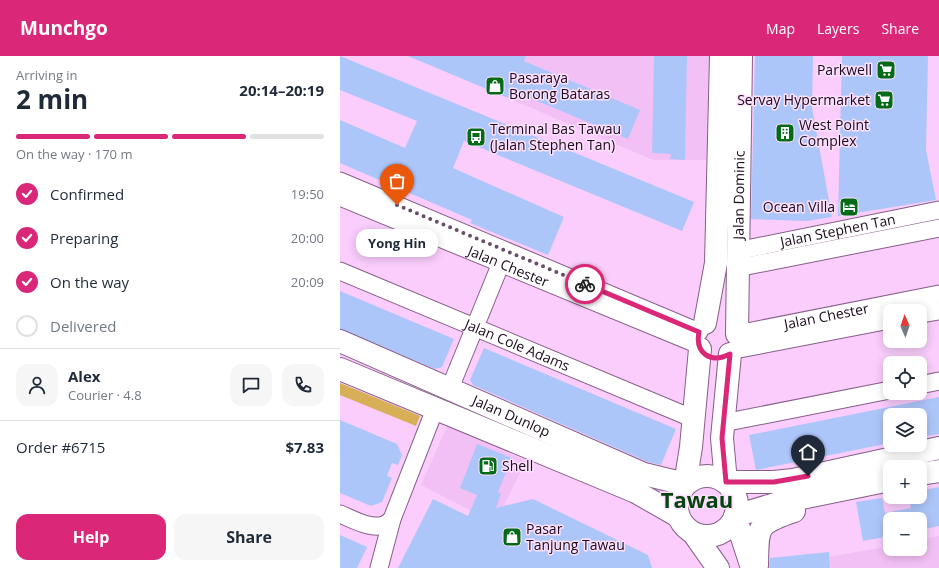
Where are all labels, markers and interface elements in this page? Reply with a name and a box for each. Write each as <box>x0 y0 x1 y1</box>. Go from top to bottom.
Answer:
text: Munchgo <box>20 15 108 41</box>
text: Map <box>766 19 795 38</box>
text: Layers <box>817 19 859 38</box>
text: Share <box>881 19 919 38</box>
supermarket icon: Parkwell <box>875 59 897 81</box>
place label: Parkwell <box>817 60 872 79</box>
text: Arriving in <box>16 66 78 84</box>
place label: Pasaraya Borong Bataras <box>509 68 611 103</box>
shop icon: Pasaraya Borong Bataras <box>484 75 506 97</box>
text: 20:14–20:19 <box>239 80 324 100</box>
text: 2 min <box>16 81 88 117</box>
supermarket icon: Servay Hypermarket <box>873 89 895 111</box>
place label: Servay Hypermarket <box>737 90 870 109</box>
place label: West Point Complex <box>799 115 869 150</box>
place label: Terminal Bas Tawau (Jalan Stephen Tan) <box>490 119 621 154</box>
building icon: West Point Complex <box>774 122 796 144</box>
bus stop icon: Terminal Bas Tawau (Jalan Stephen Tan) <box>465 126 487 148</box>
text: On the way · 170 m <box>16 145 132 163</box>
street label: Jalan Dominic <box>728 150 749 242</box>
pin <box>380 164 414 205</box>
icon: bag <box>386 170 408 192</box>
icon: check <box>16 183 38 205</box>
text: Confirmed <box>50 184 124 204</box>
text: 19:50 <box>291 185 324 203</box>
hotel icon: Ocean Villa <box>838 196 860 218</box>
place label: Ocean Villa <box>763 197 835 216</box>
street label: Jalan Stephen Tan <box>777 209 897 251</box>
icon: check <box>16 227 38 249</box>
text: Preparing <box>50 228 118 248</box>
text: 20:00 <box>291 229 324 247</box>
callout: Yong Hin <box>356 229 438 257</box>
text: Yong Hin <box>368 234 426 252</box>
street label: Jalan Chester <box>463 240 552 291</box>
courier <box>565 264 605 304</box>
icon: check <box>16 271 38 293</box>
text: On the way <box>50 272 129 292</box>
text: 20:09 <box>291 273 324 291</box>
icon: bike <box>574 273 596 295</box>
street label: Jalan Chester <box>780 298 870 334</box>
north arrow <box>883 304 927 348</box>
map controls <box>883 304 927 556</box>
street label: Jalan Cole Adams <box>460 313 573 375</box>
text: Delivered <box>50 316 117 336</box>
button: locate <box>883 356 927 400</box>
button: person <box>16 364 58 406</box>
button: chat <box>230 364 272 406</box>
button: phone <box>282 364 324 406</box>
text: Alex <box>68 366 100 386</box>
text: Courier · 4.8 <box>68 386 142 404</box>
street label: Jalan Dunlop <box>468 389 553 441</box>
button: layers <box>883 408 927 452</box>
pin <box>791 435 825 476</box>
text: Order #6715 <box>16 437 105 457</box>
text: $7.83 <box>285 437 324 457</box>
icon: home <box>797 441 819 463</box>
fuel station icon: Shell <box>477 455 499 477</box>
place label: Shell <box>502 456 533 475</box>
button: + <box>883 460 927 504</box>
district label: Tawau <box>661 484 733 514</box>
button: − <box>883 512 927 556</box>
button: Help <box>16 514 166 560</box>
button: Share <box>174 514 324 560</box>
place label: Pasar Tanjung Tawau <box>526 519 625 554</box>
shop icon: Pasar Tanjung Tawau <box>501 526 523 548</box>

